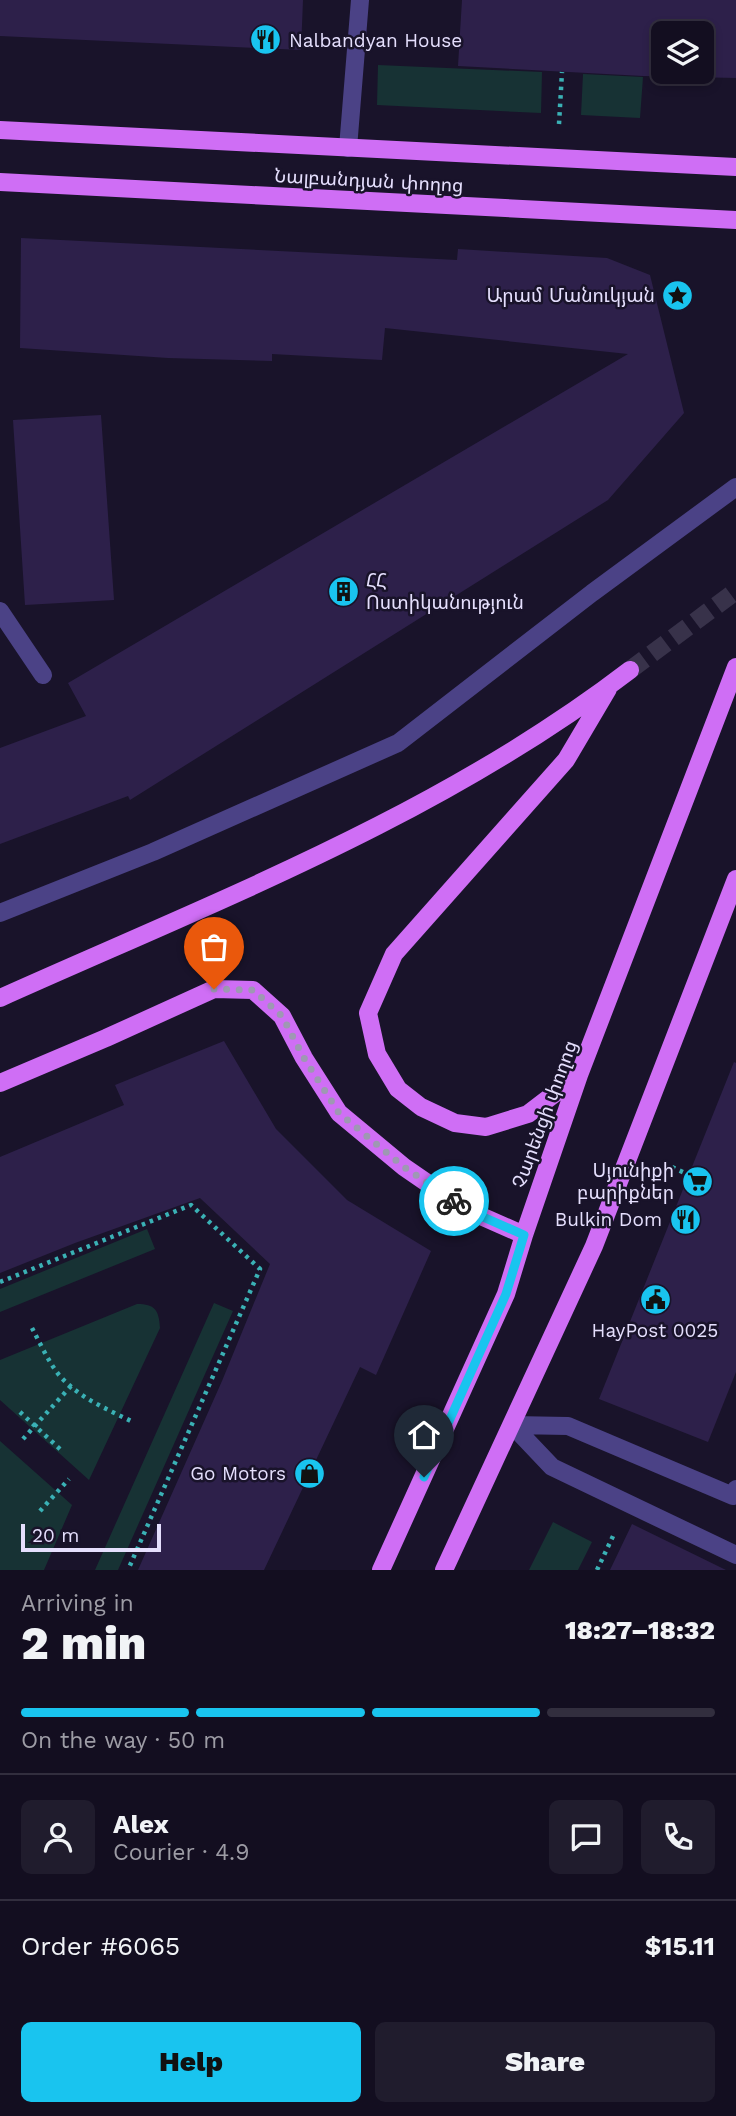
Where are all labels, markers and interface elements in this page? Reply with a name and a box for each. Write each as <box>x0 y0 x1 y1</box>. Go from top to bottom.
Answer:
map controls <box>651 21 714 84</box>
button: layers <box>651 21 714 84</box>
restaurant icon: Nalbandyan House <box>249 23 283 57</box>
place label: Nalbandyan House <box>289 29 462 52</box>
street label: Նալբանդյան փողոց <box>274 164 464 197</box>
place icon: Արամ Մանուկյան <box>661 278 695 312</box>
place label: Արամ Մանուկյան <box>486 284 655 307</box>
place label: ՀՀ Ոստիկանություն <box>366 569 524 614</box>
building icon: ՀՀ Ոստիկանություն <box>326 574 360 608</box>
pin <box>184 917 244 989</box>
icon: bag <box>195 928 233 966</box>
street label: Չարենցի փողոց <box>507 1037 582 1191</box>
place label: Սյունիքի բարիքներ <box>577 1159 674 1204</box>
supermarket icon: Սյունիքի բարիքներ <box>680 1164 714 1198</box>
courier <box>419 1166 489 1236</box>
icon: bike <box>435 1182 473 1220</box>
restaurant icon: Bulkin Dom <box>668 1202 702 1236</box>
place label: Bulkin Dom <box>555 1208 662 1231</box>
public building icon: HayPost 0025 <box>638 1282 672 1316</box>
place label: HayPost 0025 <box>592 1319 718 1342</box>
pin <box>394 1405 454 1477</box>
icon: home <box>405 1416 443 1454</box>
shop icon: Go Motors <box>292 1456 326 1490</box>
place label: Go Motors <box>190 1462 286 1485</box>
scale bar <box>21 1521 161 1553</box>
text: 20 m <box>32 1524 79 1547</box>
text: Arriving in <box>21 1590 134 1617</box>
text: 18:27–18:32 <box>565 1615 715 1645</box>
text: 2 min <box>21 1616 146 1670</box>
text: On the way · 50 m <box>21 1727 225 1754</box>
button: person <box>21 1800 95 1874</box>
button: chat <box>549 1800 623 1874</box>
button: phone <box>641 1800 715 1874</box>
text: Alex <box>113 1809 169 1839</box>
text: Courier · 4.9 <box>113 1839 249 1866</box>
text: Order #6065 <box>21 1931 180 1961</box>
text: $15.11 <box>645 1931 715 1961</box>
button: Help <box>21 2022 361 2102</box>
button: Share <box>375 2022 715 2102</box>

